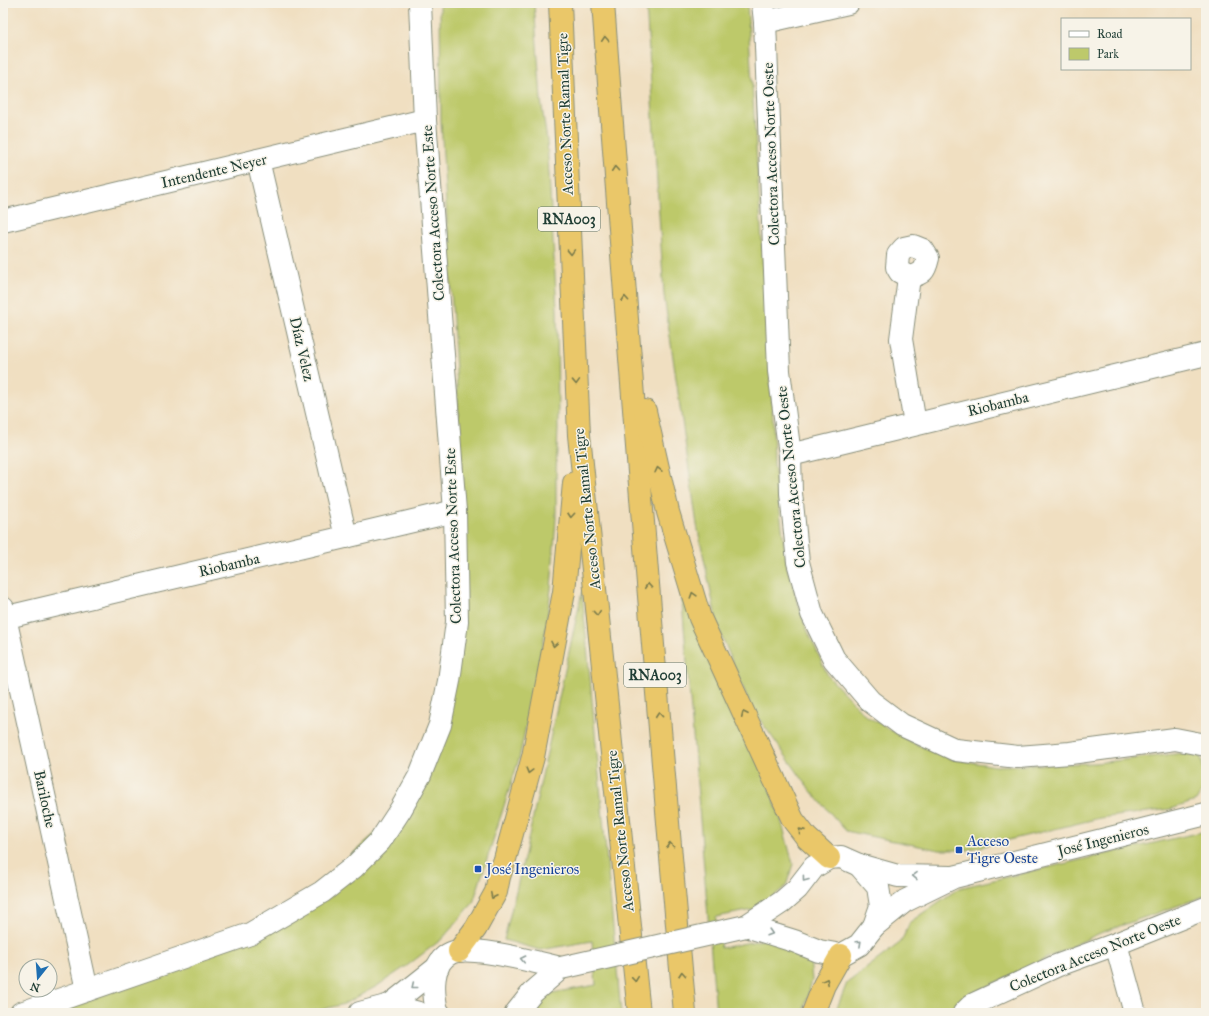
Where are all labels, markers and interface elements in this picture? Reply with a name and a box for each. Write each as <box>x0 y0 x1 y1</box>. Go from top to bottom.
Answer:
legend <box>1061 18 1191 70</box>
text: Road <box>1097 27 1123 41</box>
street label: Acceso Norte Ramal Tigre <box>553 33 577 196</box>
one-way arrow <box>601 36 610 42</box>
text: Park <box>1097 47 1119 61</box>
street label: Colectora Acceso Norte Oeste <box>759 62 783 246</box>
street label: Colectora Acceso Norte Este <box>418 125 448 301</box>
street label: Intendente Neyer <box>159 150 269 192</box>
one-way arrow <box>610 166 619 172</box>
road number: RNA003 <box>538 207 600 231</box>
one-way arrow <box>567 249 575 255</box>
one-way arrow <box>620 296 629 302</box>
street label: Díaz Velez <box>286 315 318 383</box>
one-way arrow <box>572 379 581 385</box>
street label: Colectora Acceso Norte Oeste <box>772 385 810 569</box>
street label: Riobamba <box>966 388 1031 420</box>
street label: Acceso Norte Ramal Tigre <box>570 427 605 592</box>
street label: Colectora Acceso Norte Este <box>441 448 465 624</box>
one-way arrow <box>655 467 663 473</box>
one-way arrow <box>567 512 576 518</box>
street label: Riobamba <box>197 549 262 581</box>
one-way arrow <box>643 583 652 589</box>
one-way arrow <box>689 592 698 599</box>
one-way arrow <box>592 610 601 616</box>
one-way arrow <box>550 641 559 647</box>
road number: RNA003 <box>624 663 686 687</box>
one-way arrow <box>741 711 749 719</box>
one-way arrow <box>654 712 663 718</box>
street label: Acceso Norte Ramal Tigre <box>603 749 638 914</box>
street label: Bariloche <box>30 768 60 830</box>
one-way arrow <box>525 768 534 775</box>
street label: José Ingenieros <box>1054 820 1151 861</box>
one-way arrow <box>799 828 806 835</box>
place label: Acceso Tigre Oeste <box>966 832 1038 867</box>
one-way arrow <box>665 842 674 848</box>
marker: Acceso Tigre Oeste <box>954 845 964 855</box>
place label: José Ingenieros <box>484 860 579 879</box>
marker: José Ingenieros <box>473 864 483 874</box>
one-way arrow <box>912 872 918 880</box>
one-way arrow <box>803 874 810 881</box>
one-way arrow <box>490 892 498 899</box>
street label: Colectora Acceso Norte Oeste <box>1007 910 1183 996</box>
one-way arrow <box>767 928 774 937</box>
one-way arrow <box>854 940 862 948</box>
one-way arrow <box>520 956 526 964</box>
north arrow <box>18 958 58 998</box>
one-way arrow <box>677 971 686 977</box>
one-way arrow <box>630 976 639 982</box>
one-way arrow <box>821 978 829 986</box>
text: N <box>28 979 42 995</box>
one-way arrow <box>411 981 418 988</box>

